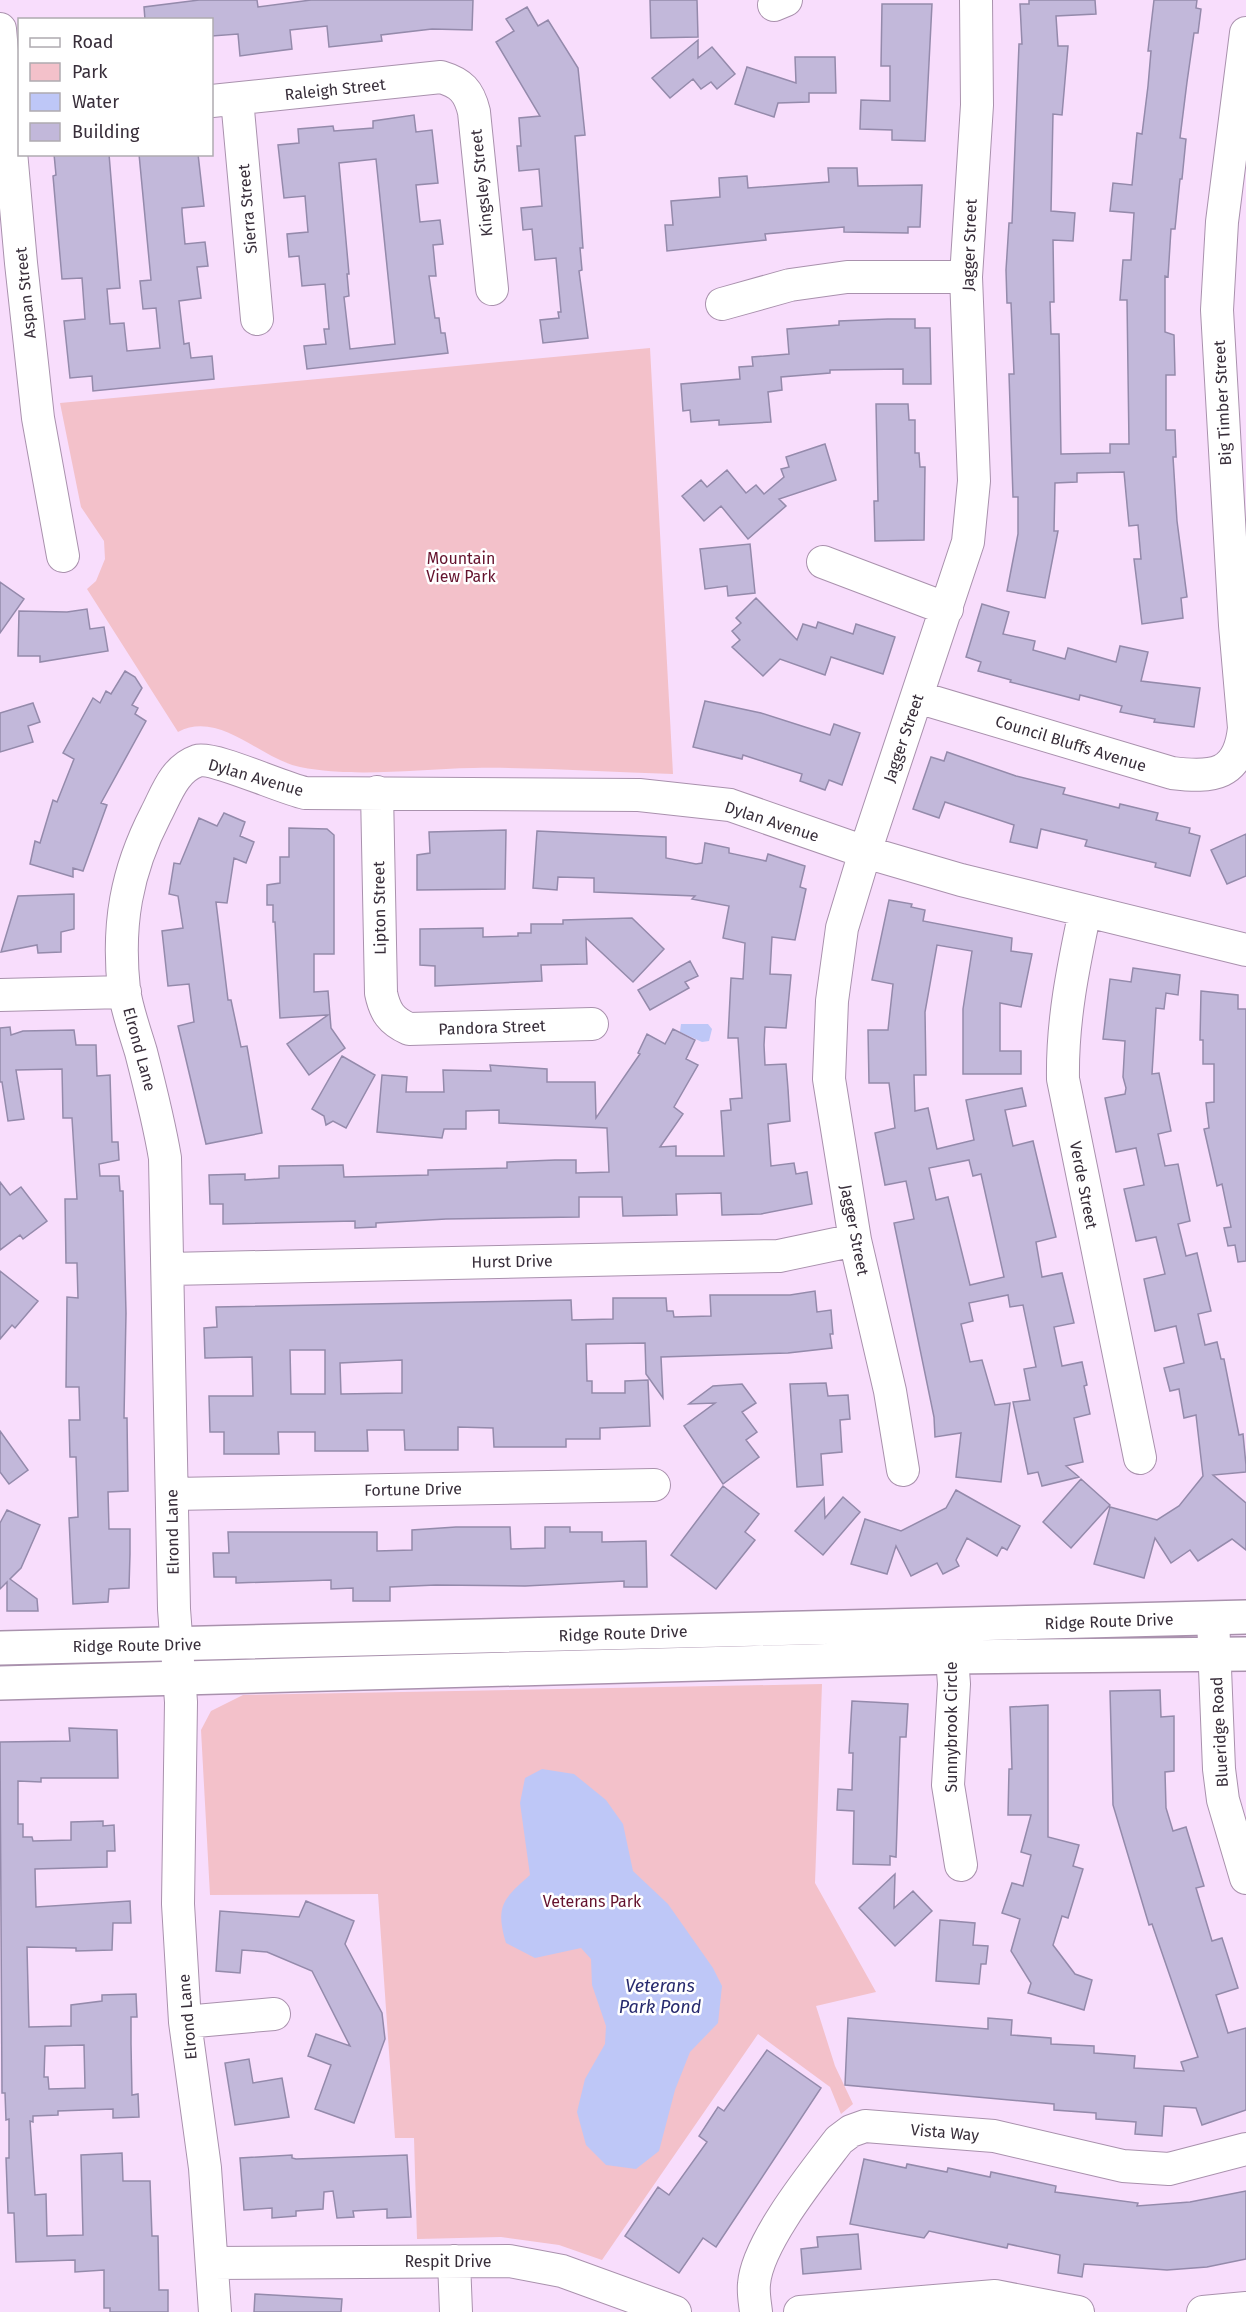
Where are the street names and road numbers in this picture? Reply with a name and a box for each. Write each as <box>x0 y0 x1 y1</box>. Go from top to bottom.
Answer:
street label: Raleigh Street <box>284 75 387 104</box>
street label: Kingsley Street <box>466 128 497 238</box>
street label: Sierra Street <box>234 163 261 255</box>
street label: Jagger Street <box>958 198 981 292</box>
street label: Aspan Street <box>11 246 40 340</box>
street label: Big Timber Street <box>1210 340 1235 466</box>
street label: Jagger Street <box>879 691 928 785</box>
street label: Council Bluffs Avenue <box>993 711 1149 776</box>
street label: Dylan Avenue <box>206 755 306 800</box>
street label: Dylan Avenue <box>722 797 821 846</box>
street label: Lipton Street <box>369 861 390 955</box>
street label: Elrond Lane <box>119 1005 160 1093</box>
street label: Pandora Street <box>438 1016 546 1039</box>
street label: Verde Street <box>1066 1140 1101 1231</box>
street label: Jagger Street <box>836 1183 873 1277</box>
street label: Hurst Drive <box>471 1251 553 1272</box>
street label: Fortune Drive <box>364 1479 462 1500</box>
street label: Elrond Lane <box>162 1489 183 1575</box>
street label: Ridge Route Drive <box>1044 1610 1174 1633</box>
street label: Ridge Route Drive <box>558 1622 688 1645</box>
street label: Ridge Route Drive <box>72 1635 202 1656</box>
street label: Sunnybrook Circle <box>942 1661 961 1793</box>
street label: Blueridge Road <box>1207 1676 1232 1788</box>
street label: Elrond Lane <box>174 1973 201 2061</box>
street label: Vista Way <box>910 2120 980 2145</box>
street label: Respit Drive <box>404 2252 492 2271</box>

